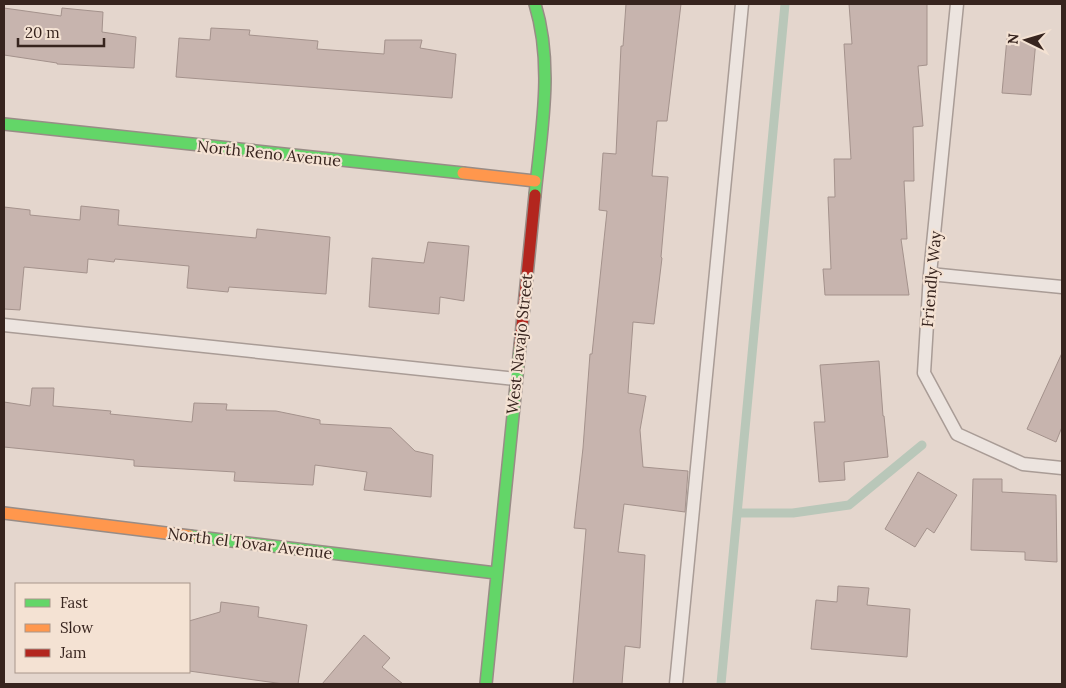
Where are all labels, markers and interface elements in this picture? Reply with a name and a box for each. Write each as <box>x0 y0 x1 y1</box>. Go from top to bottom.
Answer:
scale bar <box>18 15 104 47</box>
north arrow <box>1001 15 1051 65</box>
text: 20 m <box>25 23 60 42</box>
text: N <box>1004 33 1023 45</box>
street label: North Reno Avenue <box>196 135 342 171</box>
street label: Friendly Way <box>917 229 945 328</box>
street label: West Navajo Street <box>502 272 536 415</box>
street label: North el Tovar Avenue <box>166 523 334 563</box>
legend <box>15 583 190 673</box>
text: Fast <box>60 593 88 612</box>
text: Slow <box>60 618 93 637</box>
text: Jam <box>59 643 87 662</box>

